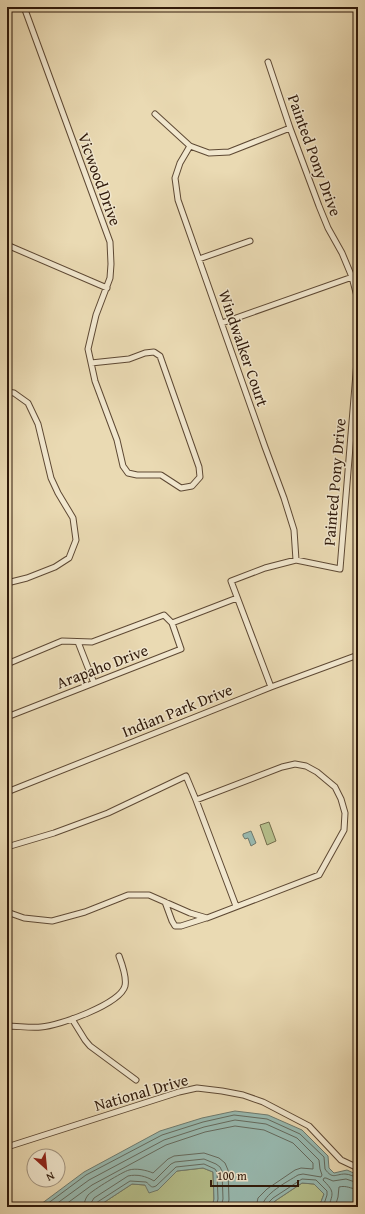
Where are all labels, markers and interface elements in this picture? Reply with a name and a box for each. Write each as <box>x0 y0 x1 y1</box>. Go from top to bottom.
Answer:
street label: Painted Pony Drive <box>282 91 348 219</box>
street label: Vicwood Drive <box>72 129 128 229</box>
street label: Windwalker Court <box>213 286 275 410</box>
street label: Painted Pony Drive <box>316 417 352 547</box>
street label: Arapaho Drive <box>53 638 151 694</box>
street label: Indian Park Drive <box>118 677 236 743</box>
street label: National Drive <box>91 1067 191 1117</box>
north arrow <box>26 1148 66 1188</box>
scale bar <box>211 1162 298 1188</box>
text: 100 m <box>217 1167 247 1184</box>
text: N <box>43 1168 57 1186</box>

